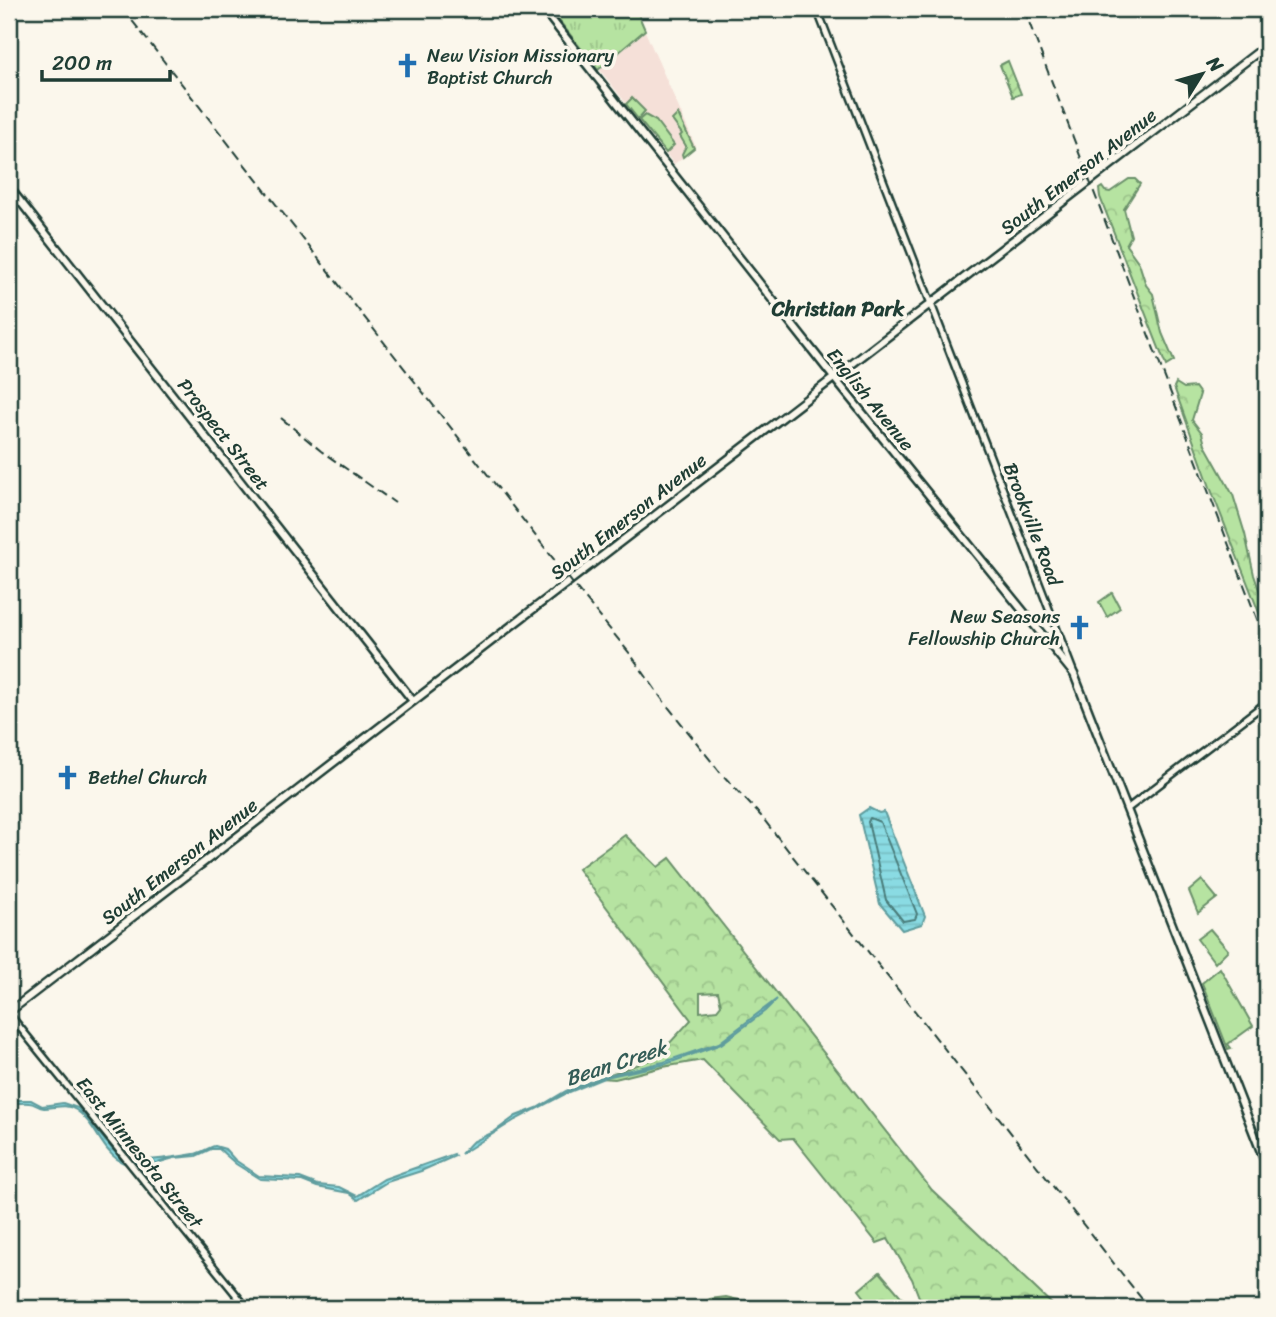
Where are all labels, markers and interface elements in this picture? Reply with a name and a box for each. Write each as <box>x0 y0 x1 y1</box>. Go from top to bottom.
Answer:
scale bar <box>42 38 170 82</box>
north arrow <box>1168 38 1238 108</box>
place label: New Vision Missionary Baptist Church <box>427 39 614 94</box>
text: 200 m <box>52 44 112 82</box>
text: N <box>1197 48 1233 80</box>
church icon: New Vision Missionary Baptist Church <box>393 52 421 80</box>
street label: South Emerson Avenue <box>993 99 1164 243</box>
district label: Christian Park <box>771 290 905 328</box>
street label: English Avenue <box>818 340 923 459</box>
street label: Prospect Street <box>169 371 278 498</box>
street label: South Emerson Avenue <box>543 444 714 588</box>
street label: Brookville Road <box>994 458 1072 592</box>
place label: New Seasons Fellowship Church <box>908 600 1060 655</box>
church icon: New Seasons Fellowship Church <box>1066 613 1094 641</box>
place label: Bethel Church <box>88 761 207 794</box>
church icon: Bethel Church <box>54 763 82 791</box>
street label: South Emerson Avenue <box>94 789 265 933</box>
water label: Bean Creek <box>560 1028 674 1097</box>
street label: East Minnesota Street <box>68 1069 212 1237</box>

